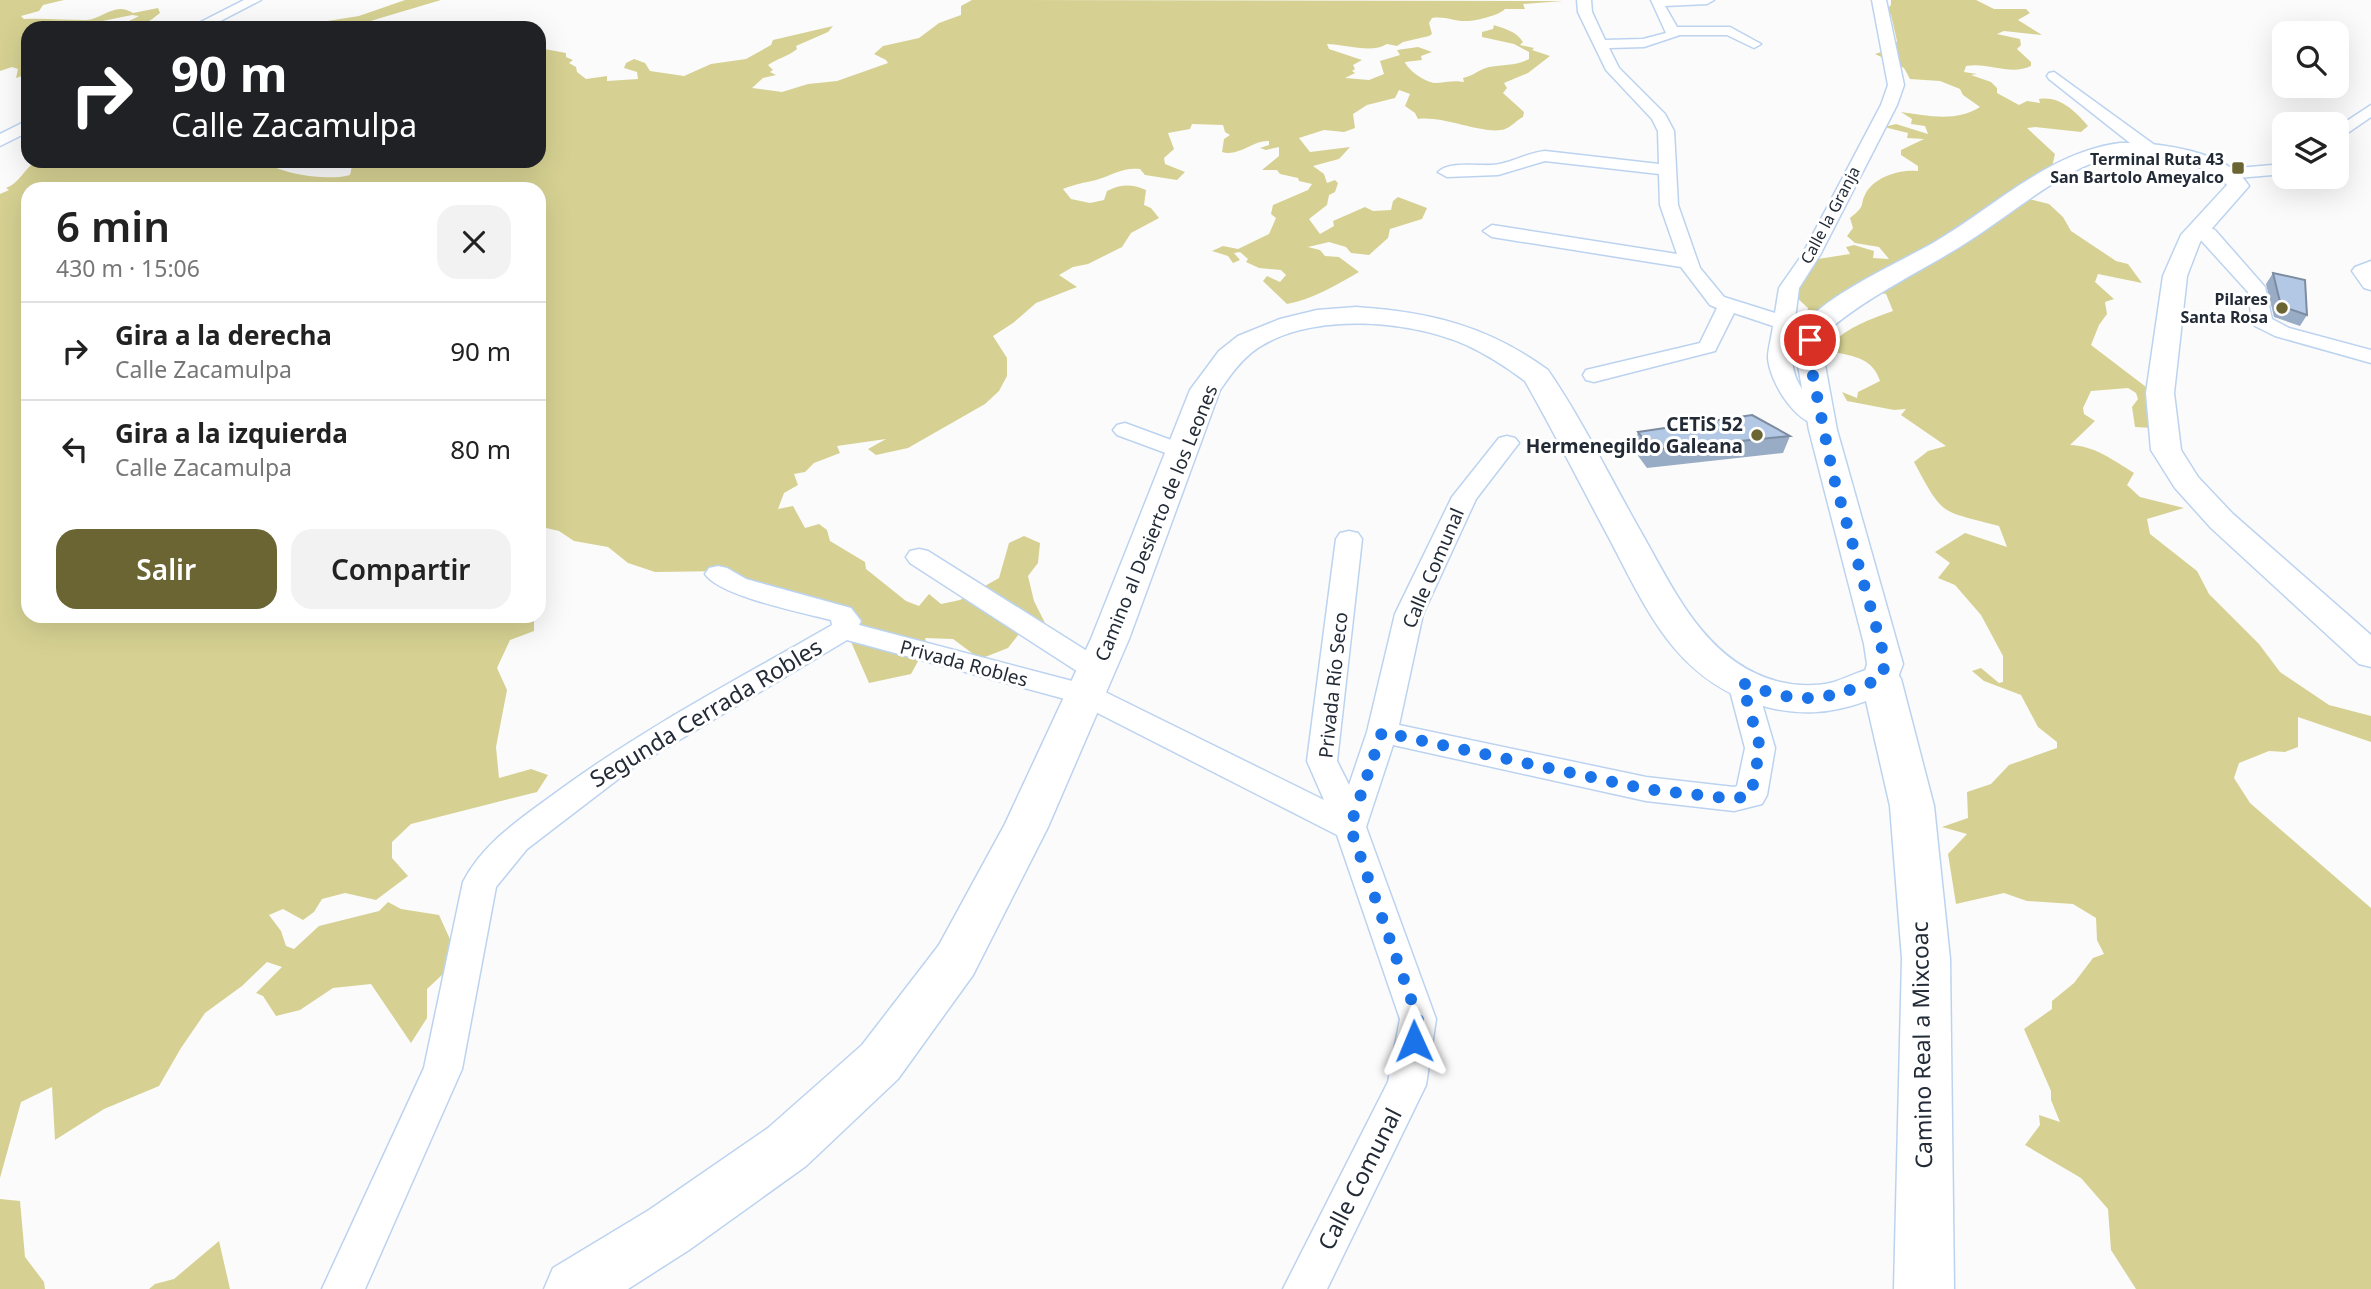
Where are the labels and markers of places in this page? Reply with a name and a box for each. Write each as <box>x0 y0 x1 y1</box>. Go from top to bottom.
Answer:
place label: Terminal Ruta 43 San Bartolo Ameyalco <box>2050 148 2224 188</box>
marker: Terminal Ruta 43 San Bartolo Ameyalco <box>2230 160 2246 176</box>
place label: Pilares Santa Rosa <box>2180 288 2268 328</box>
marker: Pilares Santa Rosa <box>2274 300 2290 316</box>
pin <box>1780 310 1840 370</box>
place label: CETiS 52 Hermenegildo Galeana <box>1526 411 1743 459</box>
marker: CETiS 52 Hermenegildo Galeana <box>1749 427 1765 443</box>

